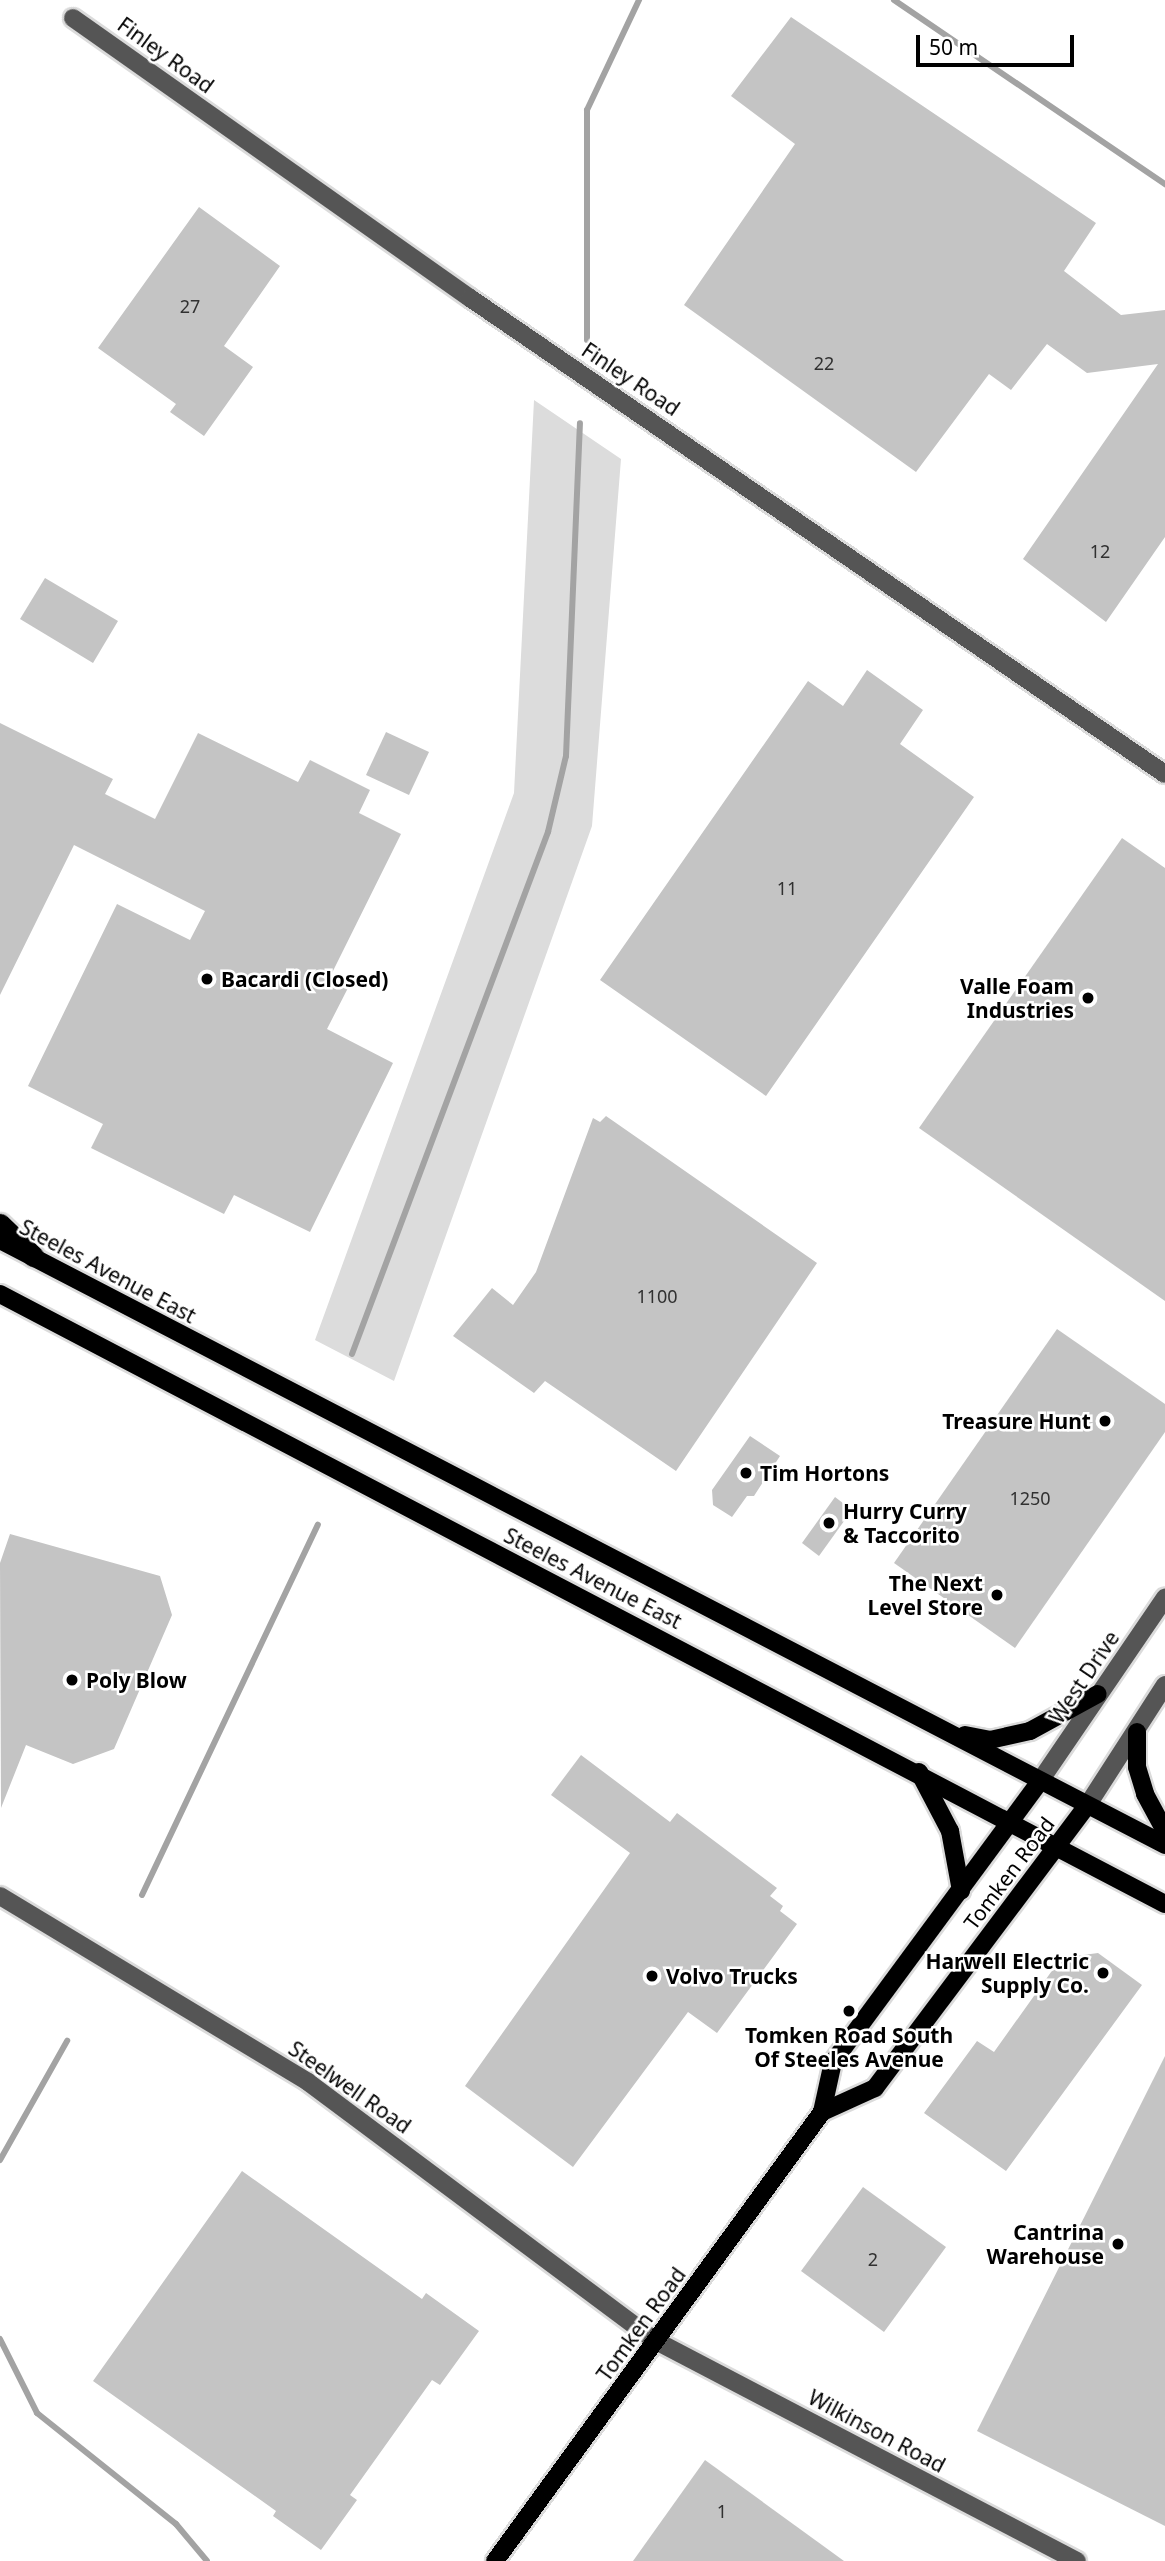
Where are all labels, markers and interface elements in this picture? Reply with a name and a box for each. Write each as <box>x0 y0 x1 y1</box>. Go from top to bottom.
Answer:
street label: Finley Road <box>113 12 219 98</box>
scale bar <box>920 21 1078 65</box>
text: 50 m <box>929 33 978 61</box>
house number: 27 <box>180 295 200 317</box>
street label: Finley Road <box>577 337 685 421</box>
house number: 22 <box>814 352 834 374</box>
house number: 12 <box>1090 540 1110 562</box>
house number: 11 <box>777 877 797 899</box>
place label: Bacardi (Closed) <box>221 966 388 992</box>
marker: Bacardi (Closed) <box>199 971 215 987</box>
place label: Valle Foam Industries <box>960 973 1074 1023</box>
marker: Valle Foam Industries <box>1080 990 1096 1006</box>
street label: Steeles Avenue East <box>16 1214 200 1328</box>
house number: 1100 <box>636 1285 678 1307</box>
place label: Treasure Hunt <box>942 1408 1091 1434</box>
marker: Treasure Hunt <box>1097 1413 1113 1429</box>
place label: Tim Hortons <box>760 1460 889 1486</box>
marker: Tim Hortons <box>738 1465 754 1481</box>
house number: 1250 <box>1009 1487 1051 1509</box>
place label: Hurry Curry & Taccorito <box>843 1498 967 1548</box>
marker: Hurry Curry & Taccorito <box>821 1515 837 1531</box>
street label: Steeles Avenue East <box>500 1522 686 1634</box>
place label: The Next Level Store <box>868 1570 983 1620</box>
marker: The Next Level Store <box>989 1587 1005 1603</box>
street label: West Drive <box>1044 1626 1124 1728</box>
place label: Poly Blow <box>86 1667 187 1693</box>
marker: Poly Blow <box>64 1672 80 1688</box>
street label: Tomken Road <box>958 1812 1060 1934</box>
place label: Harwell Electric Supply Co. <box>925 1948 1089 1998</box>
place label: Volvo Trucks <box>666 1963 798 1989</box>
marker: Harwell Electric Supply Co. <box>1095 1965 1111 1981</box>
marker: Volvo Trucks <box>644 1968 660 1984</box>
marker: Tomken Road South Of Steeles Avenue <box>841 2003 857 2019</box>
place label: Tomken Road South Of Steeles Avenue <box>745 2022 953 2072</box>
street label: Steelwell Road <box>284 2036 416 2138</box>
place label: Cantrina Warehouse <box>987 2219 1104 2269</box>
marker: Cantrina Warehouse <box>1110 2236 1126 2252</box>
house number: 2 <box>868 2248 878 2270</box>
street label: Tomken Road <box>591 2262 691 2386</box>
street label: Wilkinson Road <box>804 2384 950 2478</box>
house number: 1 <box>717 2500 727 2522</box>

